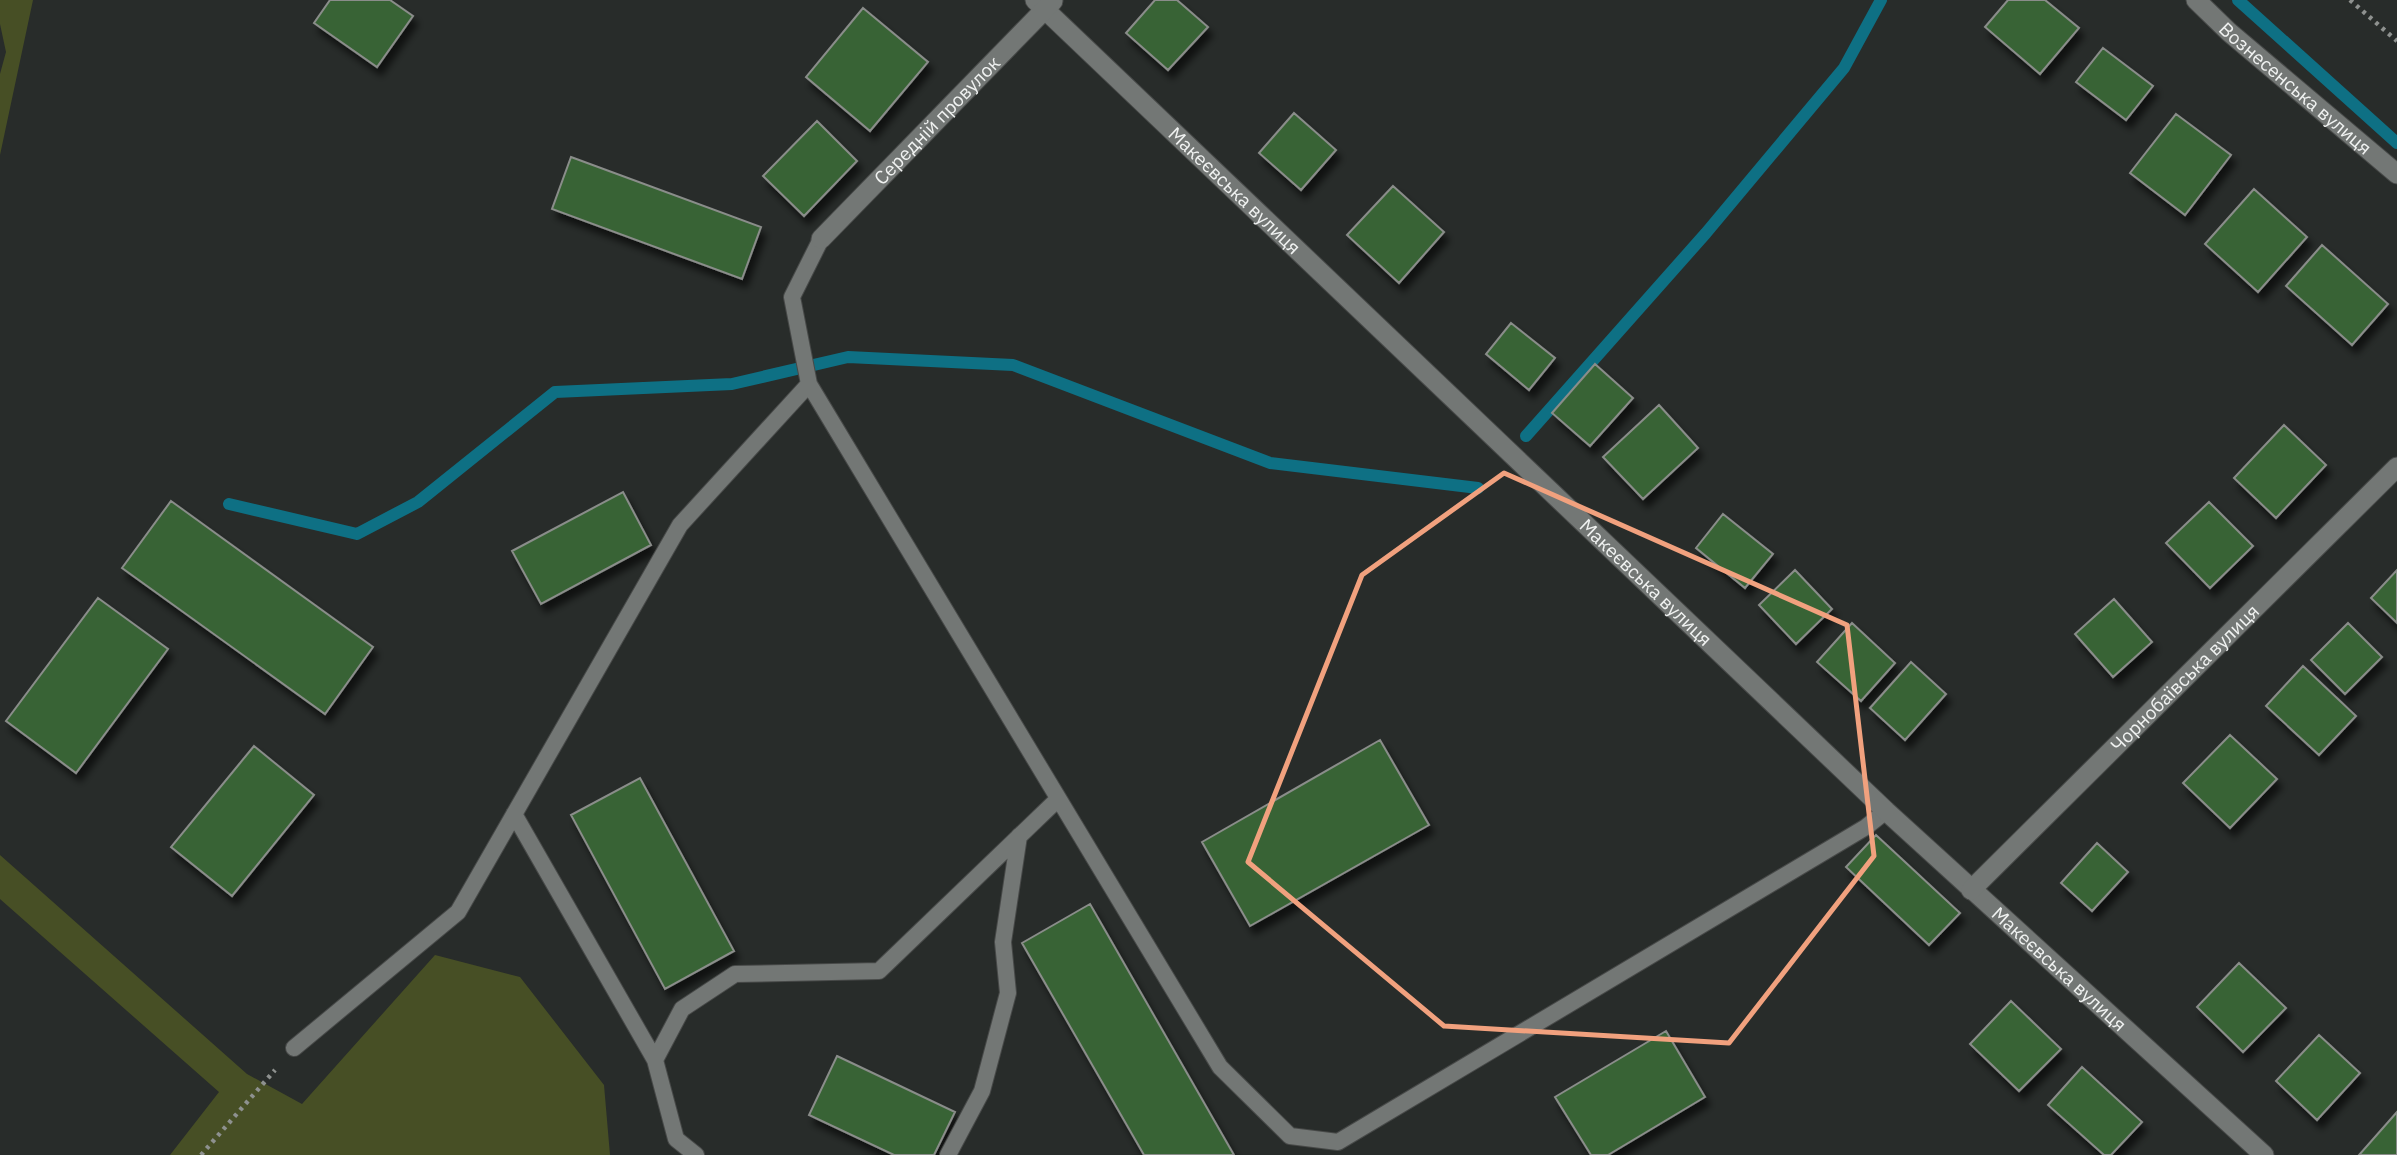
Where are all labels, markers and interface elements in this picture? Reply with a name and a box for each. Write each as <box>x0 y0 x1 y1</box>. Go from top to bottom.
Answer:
street label: Вознесенська вулиця <box>2214 17 2377 160</box>
street label: Середній провулок <box>869 51 1005 190</box>
street label: Макеєвська вулиця <box>1164 122 1306 259</box>
street label: Макеєвська вулиця <box>1575 514 1717 651</box>
street label: Чорнобаївська вулиця <box>2105 599 2264 757</box>
street label: Макеєвська вулиця <box>1987 901 2132 1036</box>

